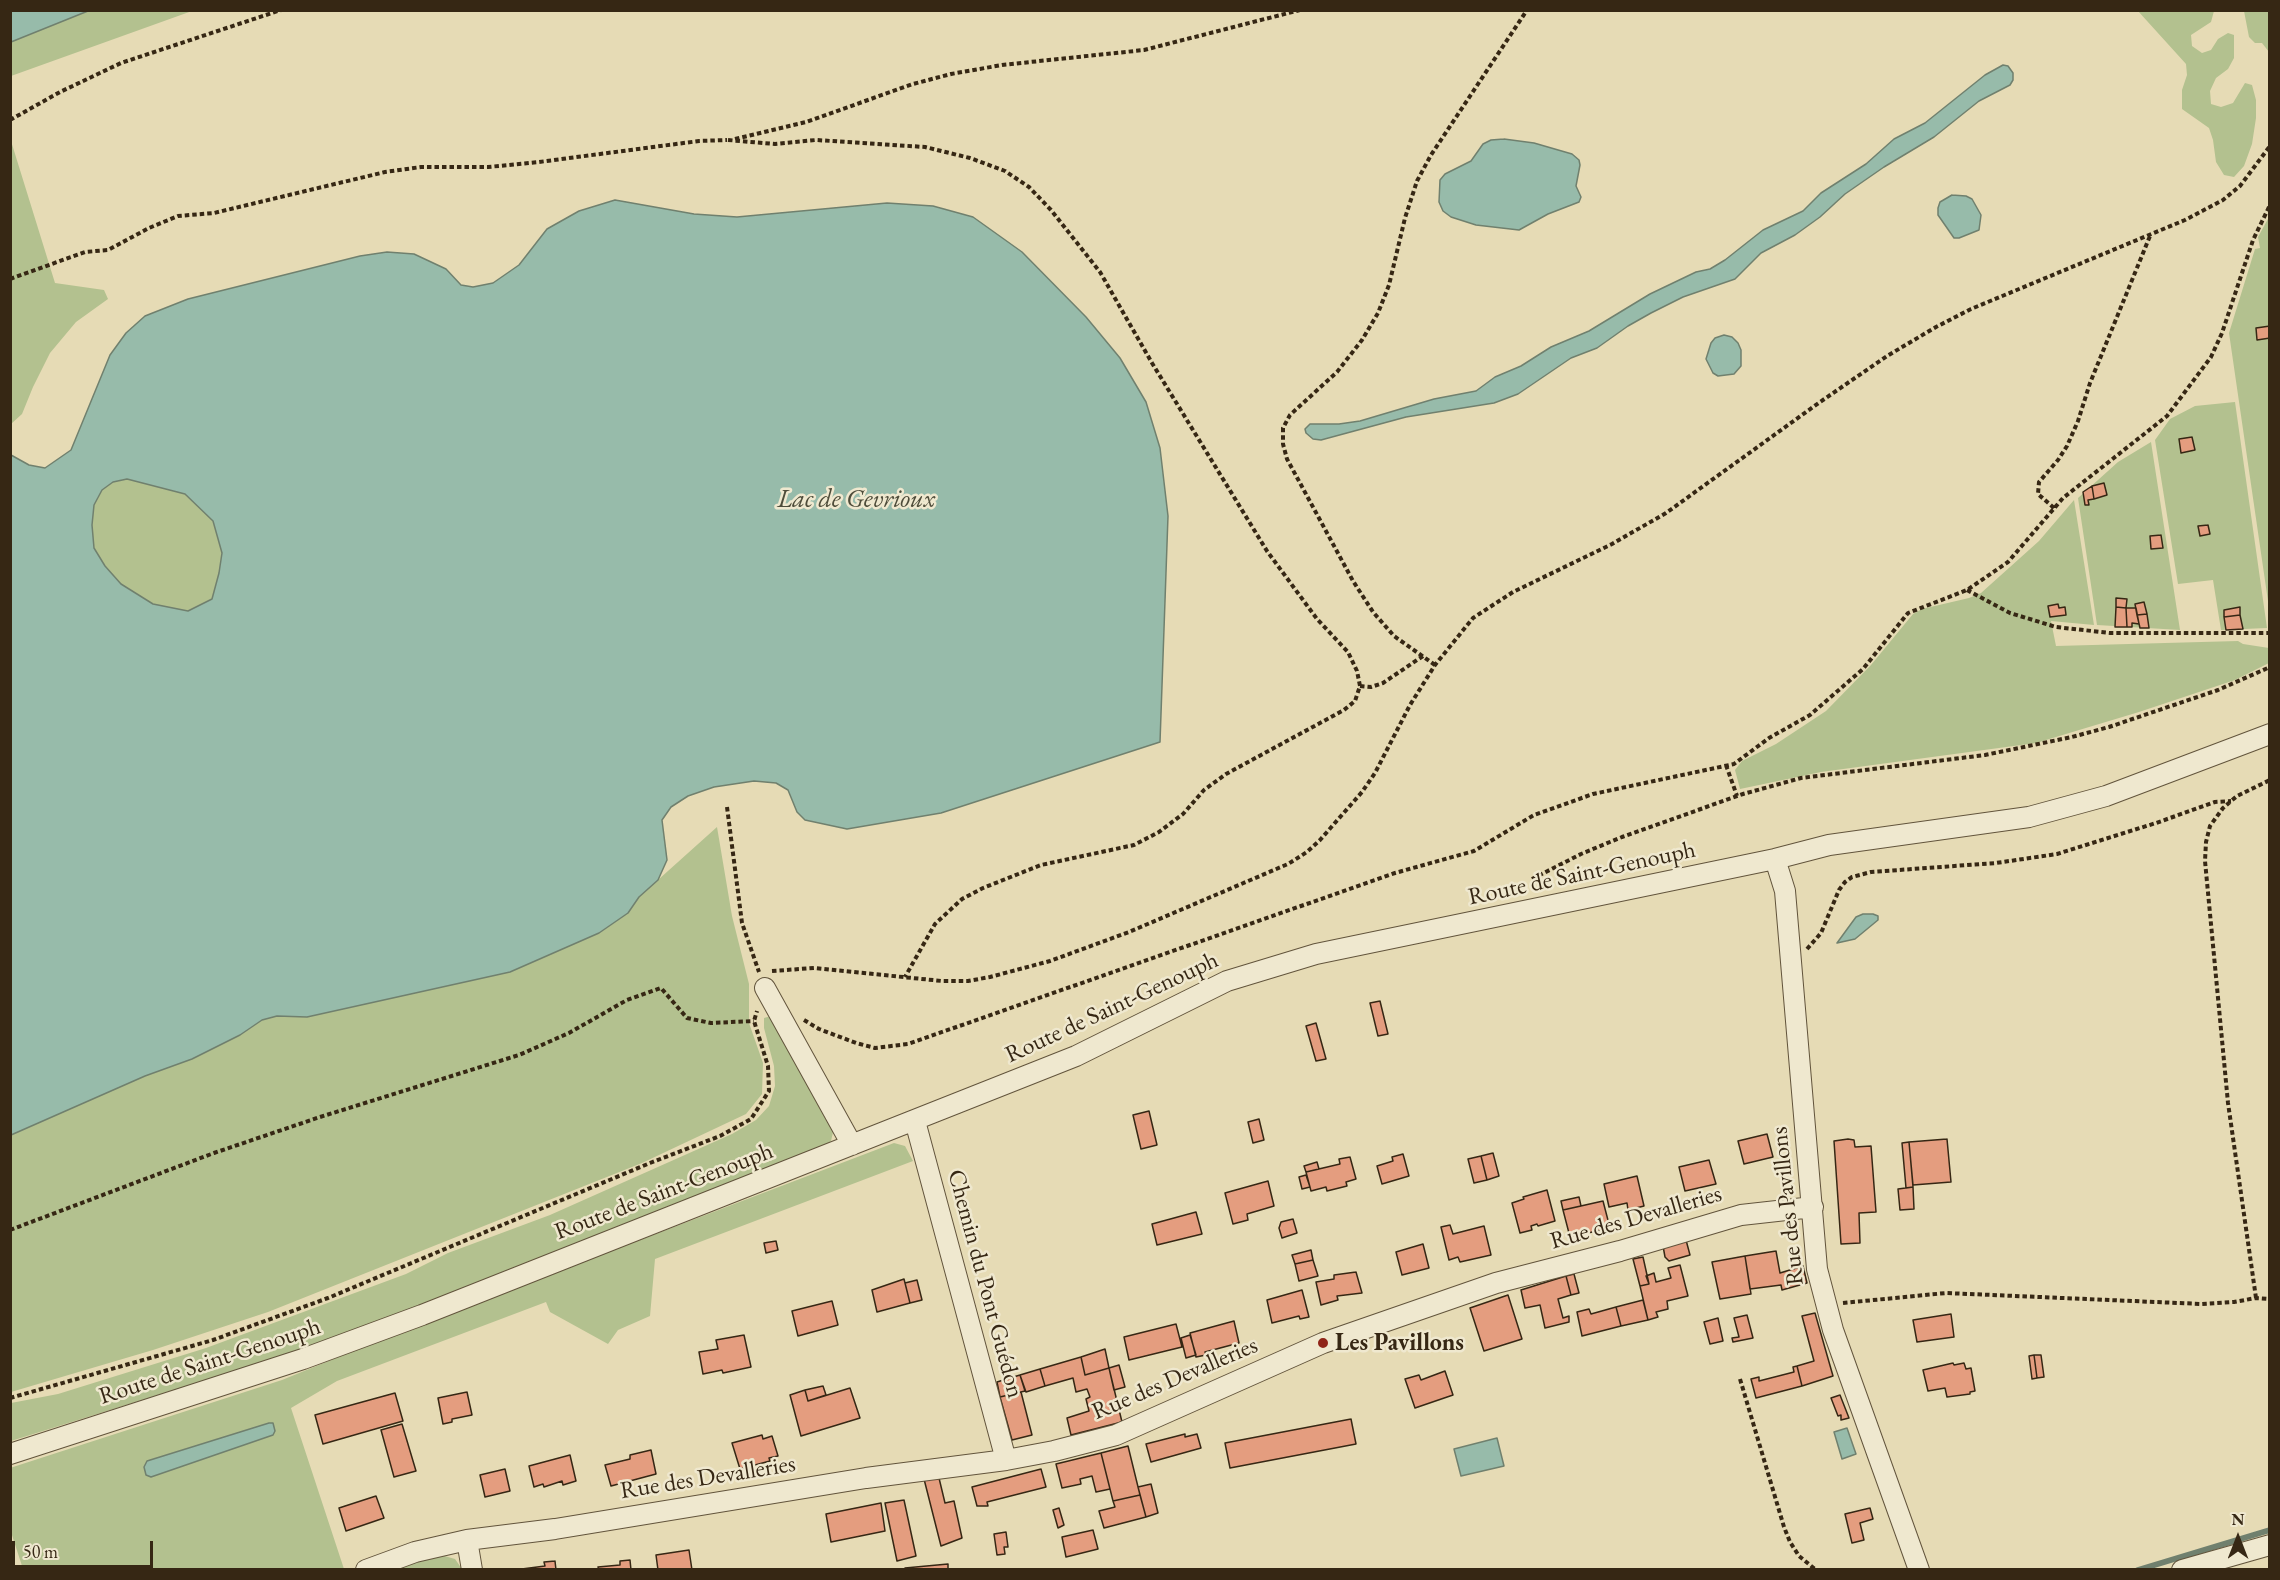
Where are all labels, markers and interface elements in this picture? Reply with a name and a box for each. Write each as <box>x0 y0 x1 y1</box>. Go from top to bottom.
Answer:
water label: Lac de Gevrioux <box>777 484 935 516</box>
street label: Route de Saint-Genouph <box>1466 836 1698 912</box>
street label: Route de Saint-Genouph <box>1001 946 1223 1070</box>
street label: Rue des Pavillons <box>1765 1125 1811 1287</box>
street label: Route de Saint-Genouph <box>551 1137 777 1247</box>
street label: Chemin du Pont Guédon <box>941 1167 1029 1401</box>
street label: Rue des Devalleries <box>1547 1180 1725 1256</box>
street label: Route de Saint-Genouph <box>95 1313 325 1411</box>
place label: Les Pavillons <box>1335 1329 1464 1357</box>
street label: Rue des Devalleries <box>1088 1331 1262 1427</box>
marker: Les Pavillons <box>1316 1336 1330 1350</box>
street label: Rue des Devalleries <box>618 1450 798 1506</box>
north arrow <box>2208 1508 2268 1568</box>
text: N <box>2232 1509 2244 1530</box>
scale bar <box>15 1529 156 1567</box>
text: 50 m <box>23 1540 58 1563</box>

